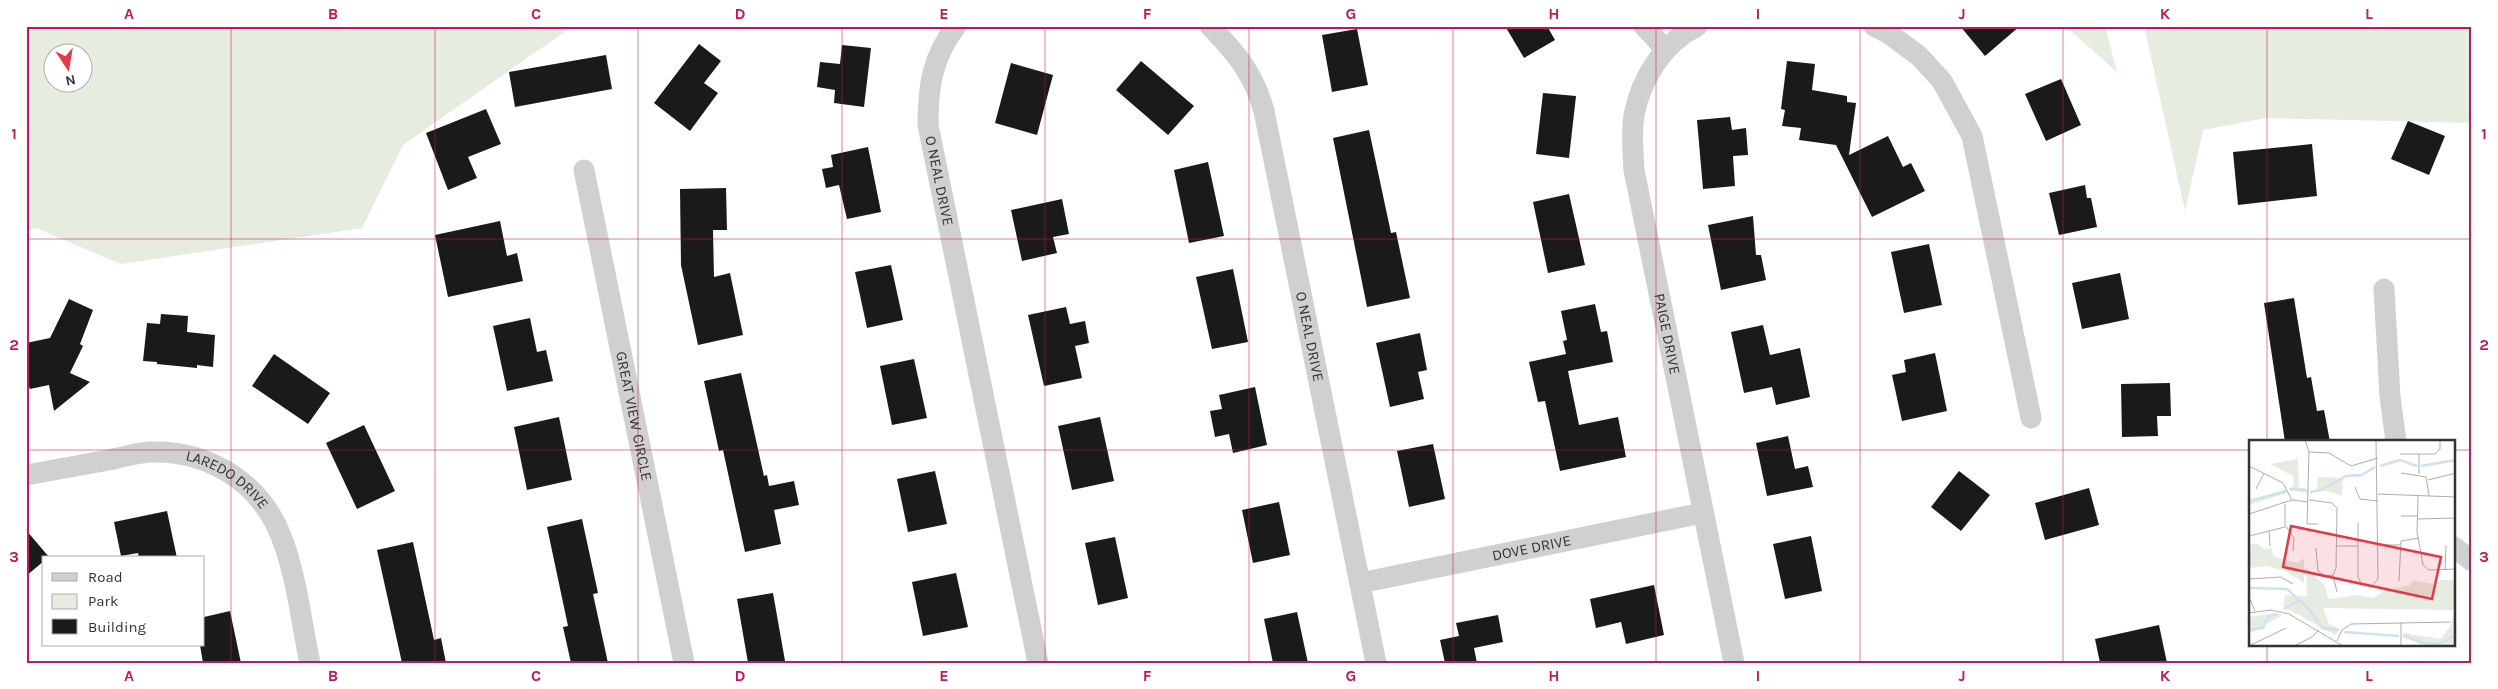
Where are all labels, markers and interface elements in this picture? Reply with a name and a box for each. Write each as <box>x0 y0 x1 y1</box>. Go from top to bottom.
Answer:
text: A <box>124 4 134 23</box>
text: B <box>328 4 338 23</box>
text: C <box>531 4 541 23</box>
text: D <box>735 4 746 23</box>
text: E <box>939 4 949 23</box>
text: F <box>1143 4 1152 23</box>
text: G <box>1346 4 1356 23</box>
text: H <box>1548 4 1560 23</box>
text: I <box>1756 4 1760 23</box>
text: J <box>1958 4 1966 23</box>
text: K <box>2160 4 2171 23</box>
text: L <box>2365 4 2373 23</box>
north arrow <box>42 42 92 92</box>
text: N <box>64 71 77 90</box>
text: 1 <box>11 124 17 143</box>
text: 1 <box>2481 124 2487 143</box>
street label: O NEAL DRIVE <box>921 134 957 227</box>
street label: O NEAL DRIVE <box>1292 290 1328 383</box>
street label: PAIGE DRIVE <box>1650 292 1684 376</box>
text: 2 <box>9 335 19 354</box>
text: 2 <box>2479 335 2489 354</box>
street label: GREAT VIEW CIRCLE <box>612 350 656 482</box>
inset map <box>2249 440 2456 646</box>
street label: LAREDO DRIVE <box>184 447 273 512</box>
street label: DOVE DRIVE <box>1490 531 1572 565</box>
text: 3 <box>9 547 19 566</box>
text: 3 <box>2479 547 2489 566</box>
legend <box>42 556 205 646</box>
text: Road <box>88 568 123 586</box>
text: Park <box>88 592 118 610</box>
text: Building <box>88 618 146 636</box>
text: A <box>124 666 134 685</box>
text: B <box>328 666 338 685</box>
text: C <box>531 666 541 685</box>
text: D <box>735 666 746 685</box>
text: E <box>939 666 949 685</box>
text: F <box>1143 666 1152 685</box>
text: G <box>1346 666 1356 685</box>
text: H <box>1548 666 1560 685</box>
text: I <box>1756 666 1760 685</box>
text: J <box>1958 666 1966 685</box>
text: K <box>2160 666 2171 685</box>
text: L <box>2365 666 2373 685</box>

